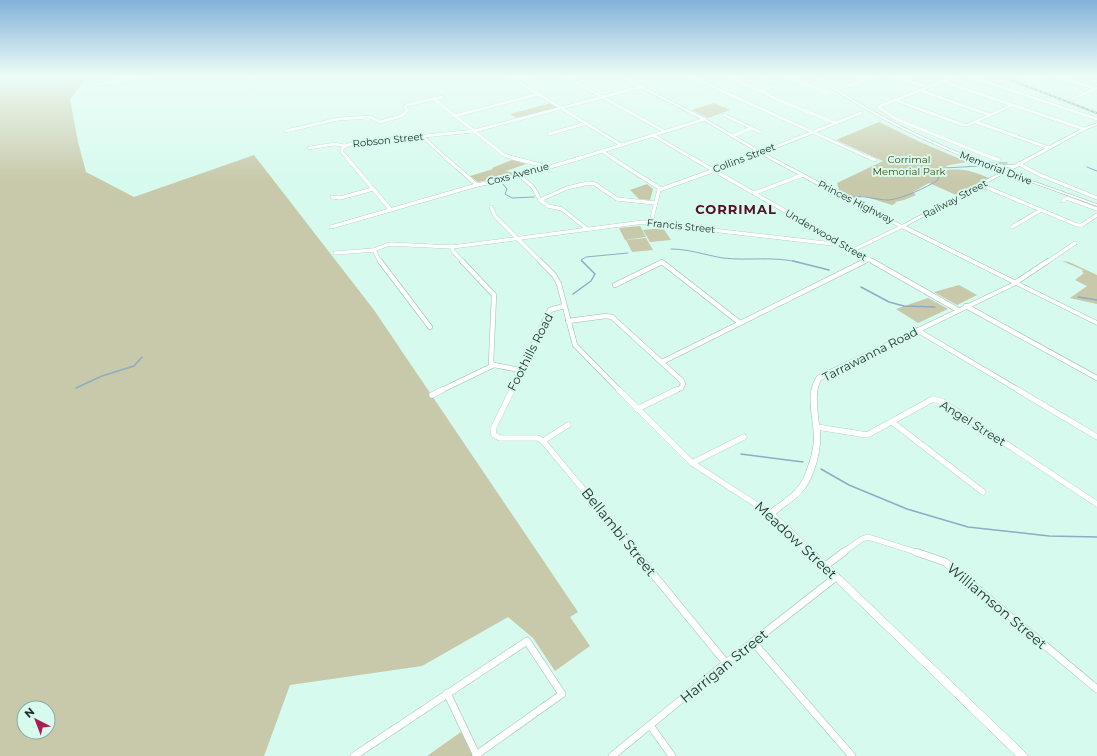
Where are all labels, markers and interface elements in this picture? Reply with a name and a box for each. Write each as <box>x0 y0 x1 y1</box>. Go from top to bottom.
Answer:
street label: Robson Street <box>352 130 424 150</box>
street label: Collins Street <box>711 140 777 176</box>
street label: Memorial Drive <box>958 148 1034 188</box>
park label: Corrimal Memorial Park <box>872 153 946 178</box>
street label: Coxs Avenue <box>486 160 550 188</box>
street label: Princes Highway <box>816 177 897 227</box>
street label: Railway Street <box>921 177 989 221</box>
district label: CORRIMAL <box>695 201 777 217</box>
street label: Underwood Street <box>783 206 869 264</box>
street label: Francis Street <box>646 216 716 236</box>
street label: Foothills Road <box>504 311 556 393</box>
street label: Tarrawanna Road <box>820 324 920 384</box>
street label: Angel Street <box>937 397 1009 449</box>
street label: Bellambi Street <box>578 484 660 580</box>
street label: Meadow Street <box>751 497 841 583</box>
street label: Williamson Street <box>944 559 1051 653</box>
street label: Harrigan Street <box>676 625 772 707</box>
north arrow <box>16 700 56 740</box>
text: N <box>21 704 37 721</box>

